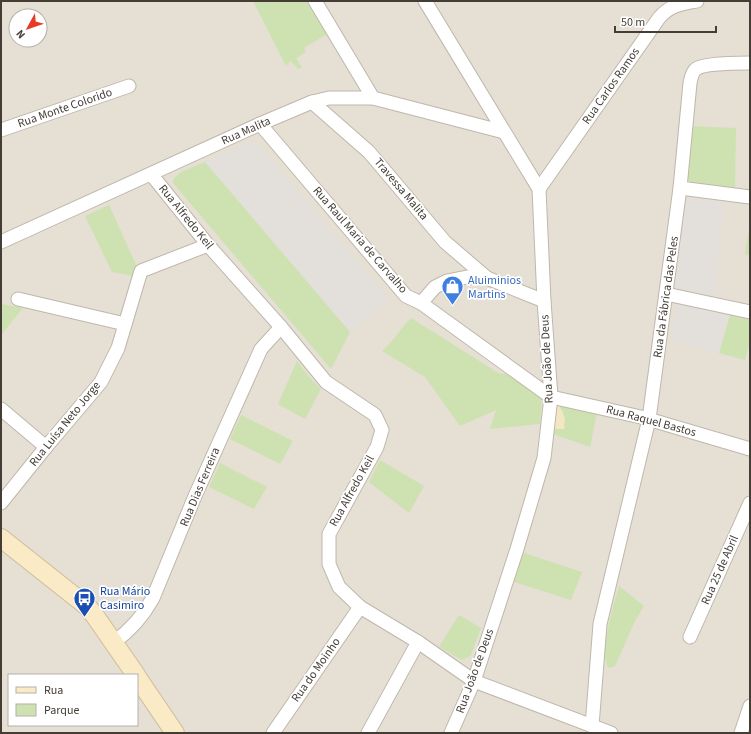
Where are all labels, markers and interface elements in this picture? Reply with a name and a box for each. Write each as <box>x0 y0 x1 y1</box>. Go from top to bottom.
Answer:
north arrow <box>8 8 48 48</box>
scale bar <box>615 8 716 34</box>
text: 50 m <box>621 14 645 31</box>
text: N <box>13 26 29 42</box>
street label: Rua Carlos Ramos <box>578 44 644 128</box>
street label: Rua Monte Colorido <box>15 84 115 132</box>
street label: Rua Malita <box>219 113 273 149</box>
street label: Travessa Malita <box>370 154 432 224</box>
street label: Rua Alfredo Keil <box>154 181 218 253</box>
street label: Rua Raul Maria de Carvalho <box>309 183 411 297</box>
street label: Rua da Fábrica das Peles <box>649 235 683 359</box>
place label: Aluiminios Martins <box>468 272 521 303</box>
shop icon: Aluiminios Martins <box>440 274 466 307</box>
street label: Rua João de Deus <box>536 314 558 404</box>
street label: Rua Luísa Neto Jorge <box>25 378 105 470</box>
street label: Rua Raquel Bastos <box>604 401 698 441</box>
street label: Rua Dias Ferreira <box>176 445 224 529</box>
street label: Rua Alfredo Keil <box>325 452 379 530</box>
street label: Rua 25 de Abril <box>697 533 743 607</box>
place label: Rua Mário Casimiro <box>100 583 150 614</box>
bus stop icon: Rua Mário Casimiro <box>72 585 98 618</box>
street label: Rua João de Deus <box>452 626 498 716</box>
street label: Rua do Moinho <box>287 634 345 706</box>
legend <box>8 674 138 726</box>
text: Rua <box>44 682 63 699</box>
text: Parque <box>44 702 80 719</box>

